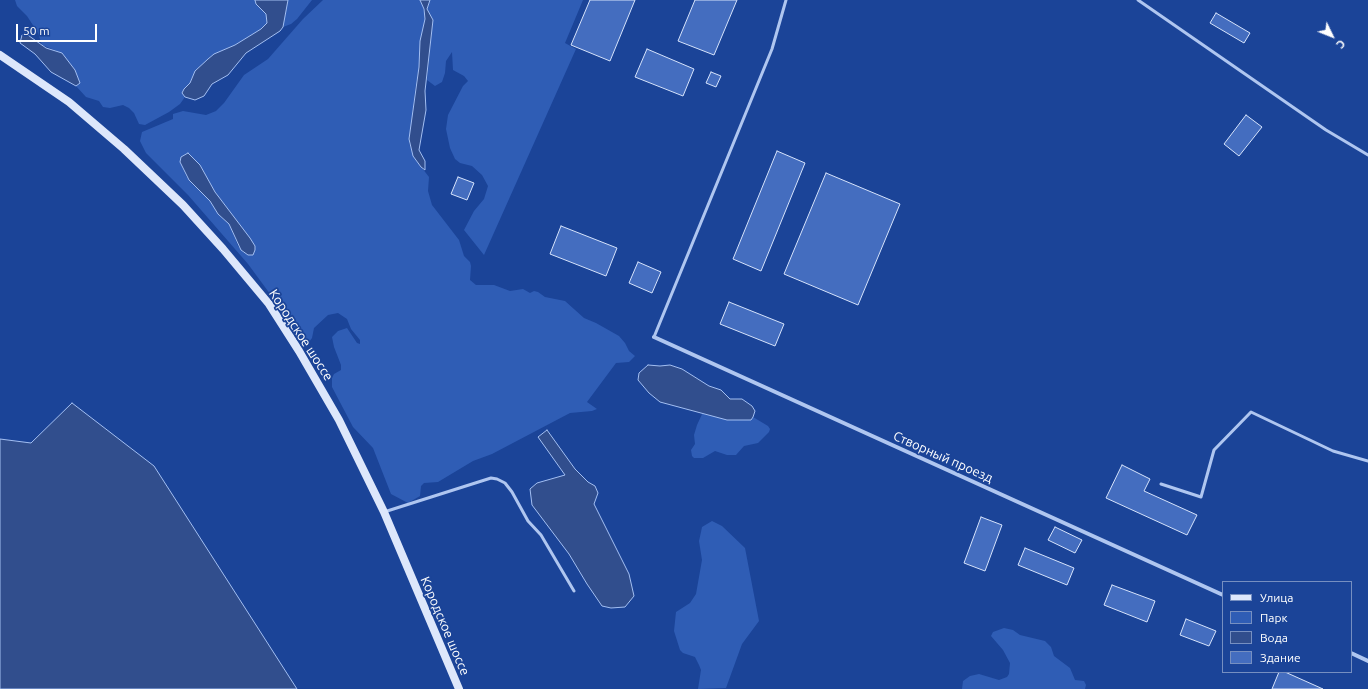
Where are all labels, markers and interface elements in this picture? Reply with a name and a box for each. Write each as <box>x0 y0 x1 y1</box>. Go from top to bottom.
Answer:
scale bar <box>18 16 99 42</box>
north arrow <box>1312 16 1352 56</box>
text: 50 m <box>23 24 50 37</box>
text: С <box>1334 38 1348 51</box>
street label: Кородское шоссе <box>266 286 336 384</box>
street label: Створный проезд <box>891 428 995 486</box>
street label: Кородское шоссе <box>417 574 473 678</box>
legend <box>1222 581 1352 673</box>
text: Улица <box>1260 591 1293 604</box>
text: Парк <box>1260 611 1288 624</box>
text: Вода <box>1260 631 1288 644</box>
text: Здание <box>1260 651 1301 664</box>

